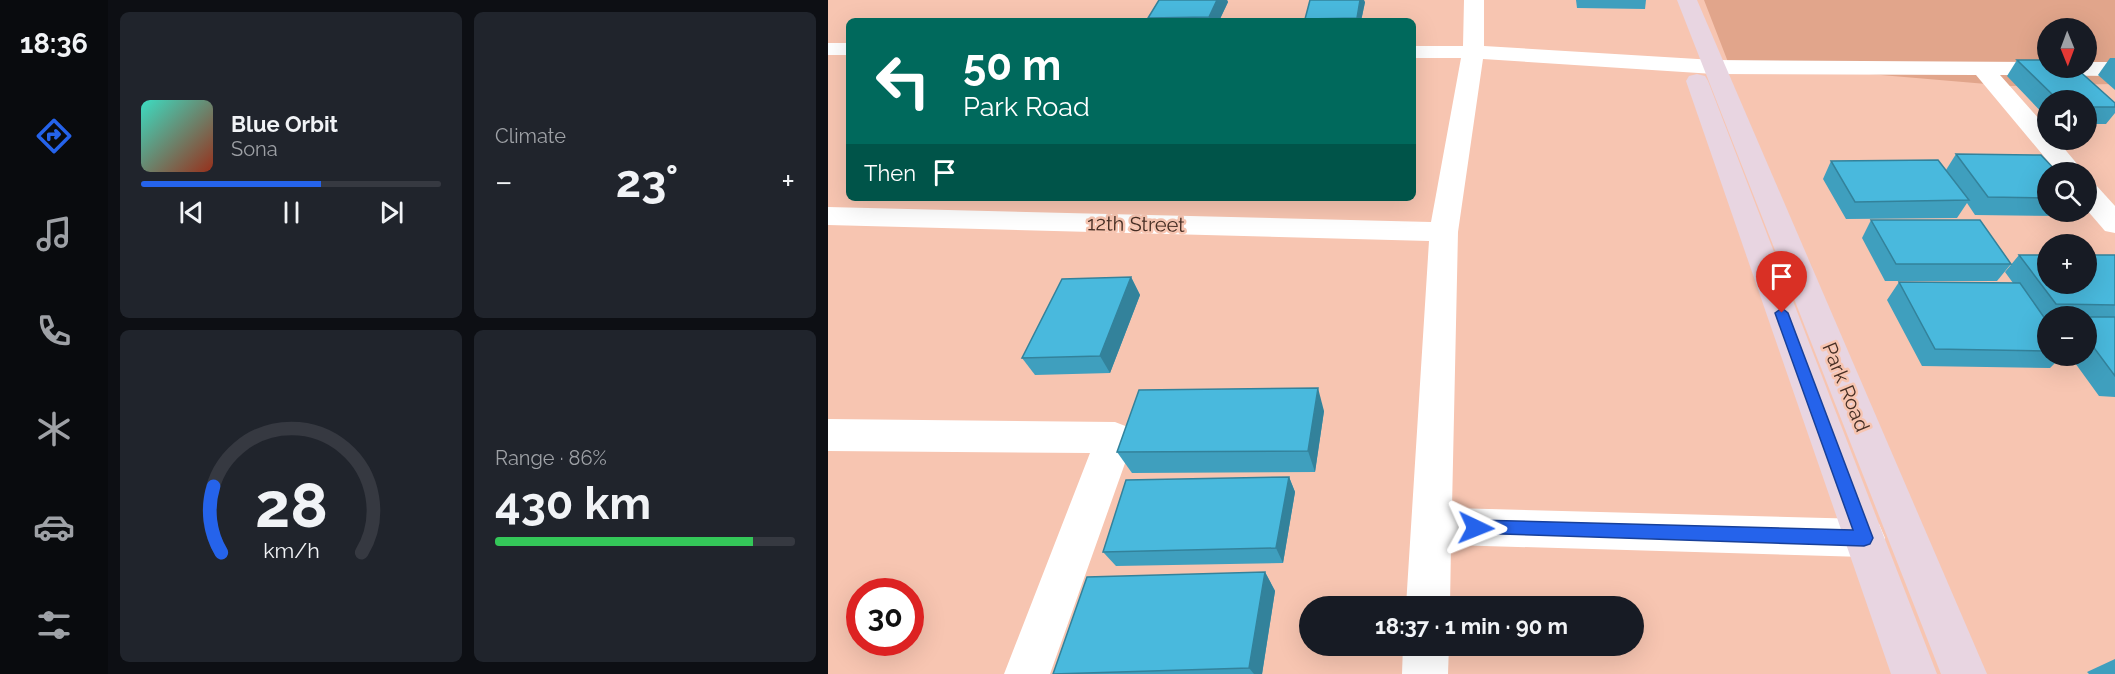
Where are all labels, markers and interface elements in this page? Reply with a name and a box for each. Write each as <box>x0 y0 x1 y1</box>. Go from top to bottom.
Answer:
north arrow <box>2037 18 2097 78</box>
map controls <box>2037 18 2097 366</box>
text: 18:36 <box>20 28 88 59</box>
text: 50 m <box>963 41 1061 90</box>
icon: left <box>864 42 942 120</box>
button: sound <box>2037 90 2097 150</box>
text: Park Road <box>963 91 1090 122</box>
text: Blue Orbit <box>231 111 338 137</box>
icon: directions <box>33 115 75 157</box>
text: Climate <box>495 124 566 148</box>
text: Sona <box>231 137 278 161</box>
text: 23° <box>616 155 678 208</box>
icon: arrive <box>928 156 961 189</box>
text: Then <box>864 160 916 186</box>
text: − <box>495 162 513 201</box>
text: + <box>781 162 795 201</box>
button: search <box>2037 162 2097 222</box>
icon: previous <box>175 196 208 229</box>
icon: pause <box>275 196 308 229</box>
icon: next <box>375 196 408 229</box>
street label: 12th Street <box>1087 211 1185 237</box>
icon: music <box>33 213 75 255</box>
button: + <box>2037 234 2097 294</box>
pin <box>1756 251 1807 313</box>
icon: arrive <box>1765 260 1798 293</box>
button: − <box>2037 306 2097 366</box>
icon: phone <box>33 310 75 352</box>
street label: Park Road <box>1817 339 1875 435</box>
icon: climate <box>33 408 75 450</box>
text: Range · 86% <box>495 446 607 470</box>
text: 28 <box>255 468 327 542</box>
text: 430 km <box>495 477 651 530</box>
position arrow <box>1444 496 1508 560</box>
icon: car <box>33 506 75 548</box>
text: km/h <box>263 538 319 563</box>
speed limit sign: 30 <box>846 578 924 656</box>
icon: filters <box>33 604 75 646</box>
text: 18:37 · 1 min · 90 m <box>1375 613 1568 639</box>

